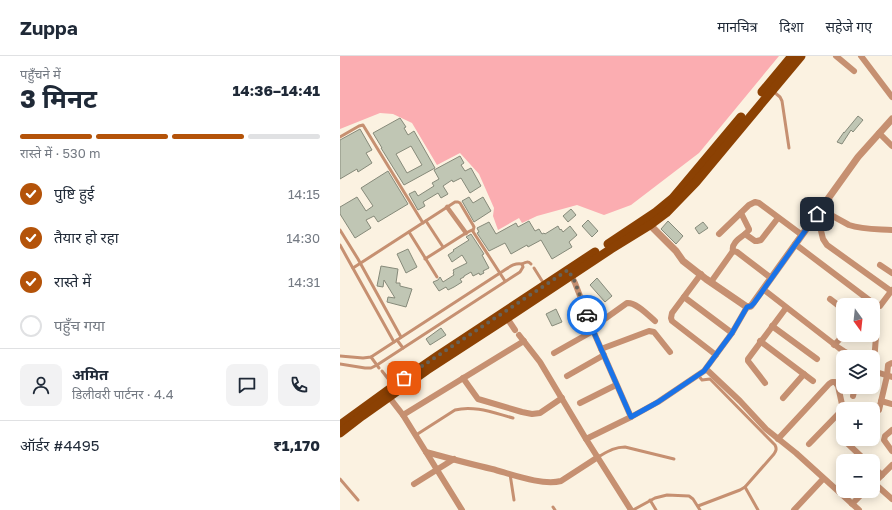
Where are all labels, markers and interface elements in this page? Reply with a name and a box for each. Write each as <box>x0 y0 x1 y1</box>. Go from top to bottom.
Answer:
text: Zuppa <box>20 16 78 39</box>
text: मानचित्र <box>717 18 757 35</box>
text: दिशा <box>779 18 804 35</box>
text: सहेजे गए <box>826 18 872 35</box>
text: पहुँचने में <box>20 66 61 82</box>
text: 14:36–14:41 <box>232 81 320 99</box>
text: 3 मिनट <box>20 83 97 114</box>
text: रास्ते में · 530 m <box>20 145 101 161</box>
icon: check <box>20 183 42 205</box>
text: पुष्टि हुई <box>54 184 94 202</box>
text: 14:15 <box>288 186 320 202</box>
pin <box>800 197 834 231</box>
icon: home <box>806 203 828 225</box>
icon: check <box>20 227 42 249</box>
text: तैयार हो रहा <box>54 228 119 246</box>
text: 14:30 <box>286 230 320 246</box>
icon: check <box>20 271 42 293</box>
text: रास्ते में <box>54 272 91 290</box>
text: 14:31 <box>288 274 320 290</box>
courier <box>567 295 607 335</box>
north arrow <box>836 298 880 342</box>
map controls <box>836 298 880 498</box>
icon: car <box>576 304 598 326</box>
text: पहुँच गया <box>54 316 105 334</box>
button: layers <box>836 350 880 394</box>
pin <box>387 361 421 395</box>
button: person <box>20 364 62 406</box>
button: chat <box>226 364 268 406</box>
button: phone <box>278 364 320 406</box>
text: अमित <box>72 365 108 383</box>
icon: bag <box>393 367 415 389</box>
text: डिलीवरी पार्टनर · 4.4 <box>72 386 174 402</box>
button: + <box>836 402 880 446</box>
text: ऑर्डर #4495 <box>20 436 100 454</box>
text: ₹1,170 <box>273 436 320 454</box>
button: − <box>836 454 880 498</box>

